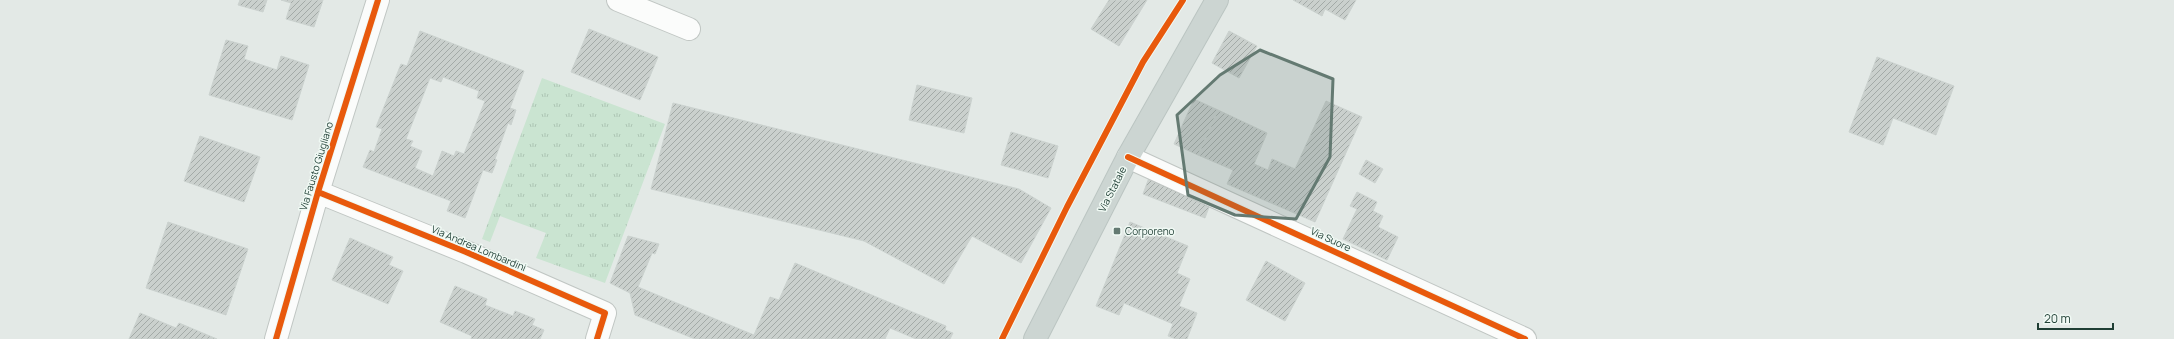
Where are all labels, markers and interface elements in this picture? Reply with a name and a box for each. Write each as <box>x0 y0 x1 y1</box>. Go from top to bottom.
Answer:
street label: Via Fausto Giugliano <box>296 120 336 212</box>
street label: Via Statale <box>1095 164 1129 214</box>
street label: Via Andrea Lombardini <box>429 222 529 274</box>
place label: Corporeno <box>1125 224 1175 238</box>
street label: Via Suore <box>1309 224 1354 255</box>
marker: Corporeno <box>1112 226 1122 236</box>
scale bar <box>2038 305 2113 331</box>
text: 20 m <box>2044 310 2071 327</box>

